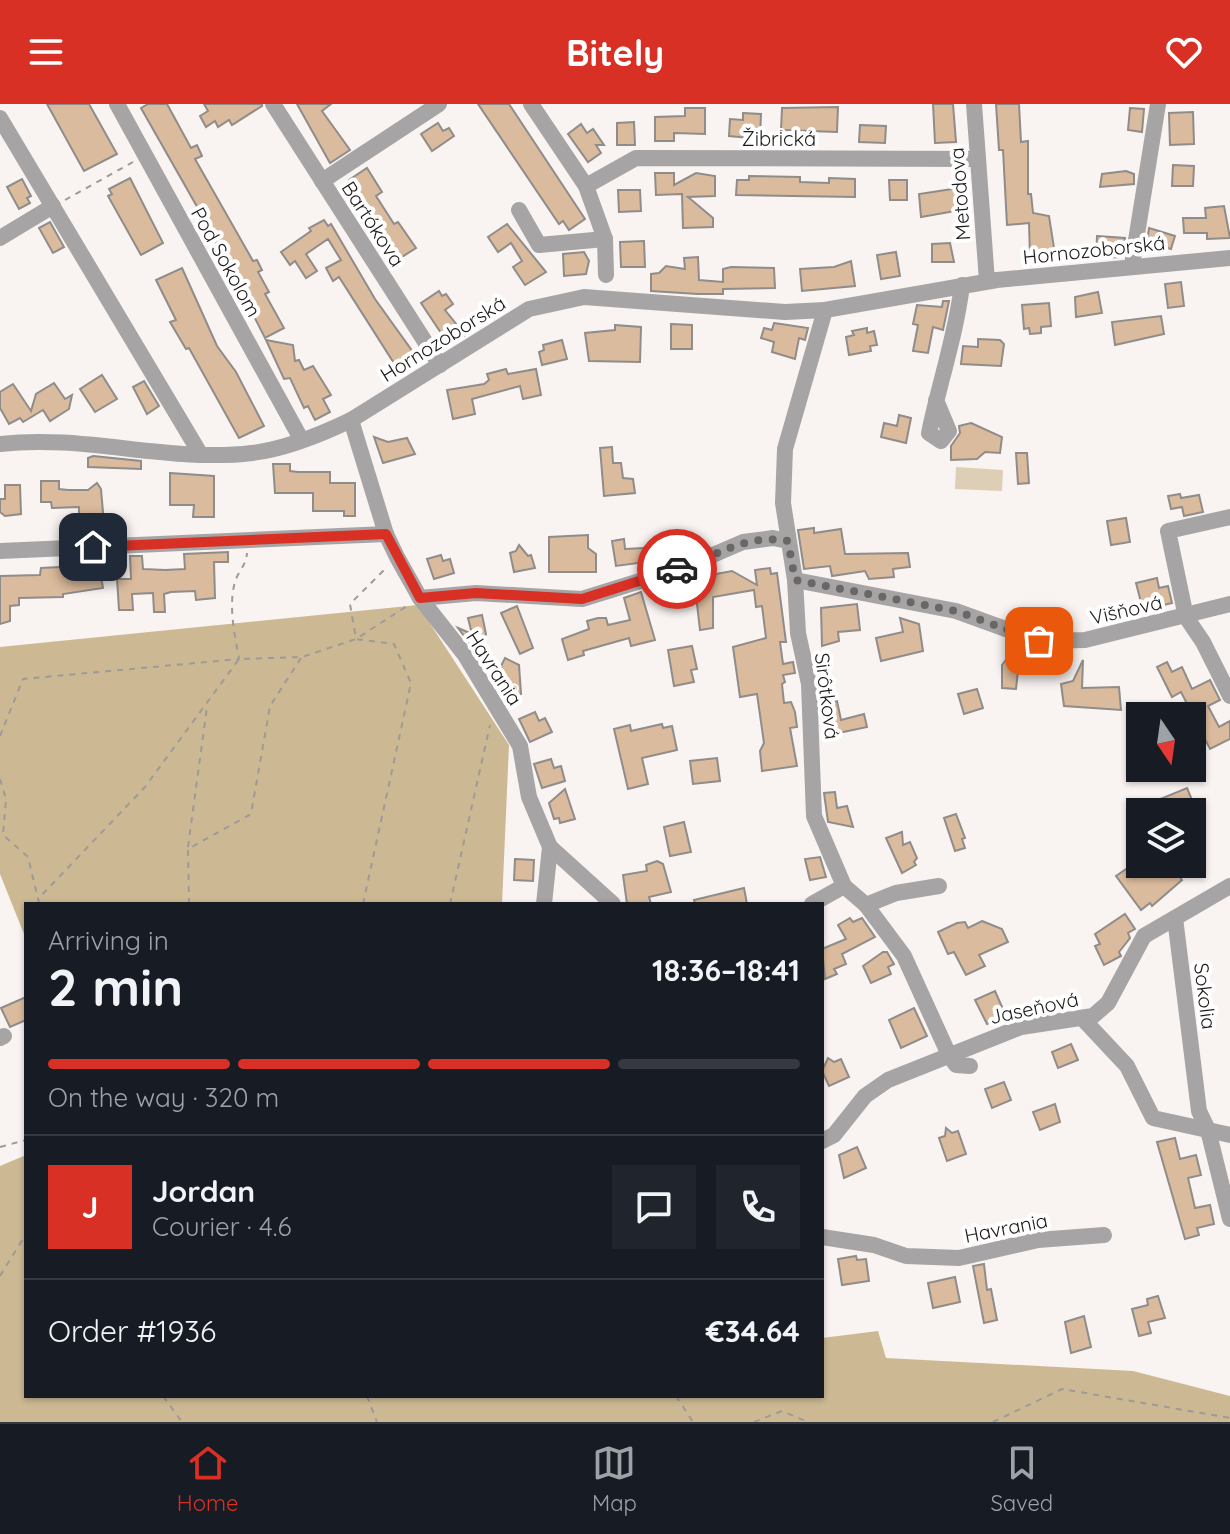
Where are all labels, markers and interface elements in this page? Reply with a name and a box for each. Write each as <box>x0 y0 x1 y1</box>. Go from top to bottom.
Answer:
icon: menu <box>24 30 68 74</box>
text: Bitely <box>566 30 664 75</box>
icon: heart <box>1162 30 1206 74</box>
street label: Žibrická <box>742 126 816 151</box>
street label: Metodova <box>944 147 975 241</box>
street label: Bartókova <box>337 176 410 271</box>
street label: Pod Sokolom <box>186 202 267 321</box>
street label: Hornozoborská <box>1021 230 1166 269</box>
street label: Hornozoborská <box>375 290 510 387</box>
pin <box>59 513 127 581</box>
icon: home <box>71 525 115 569</box>
courier <box>637 529 717 609</box>
icon: car <box>655 547 699 591</box>
street label: Višňová <box>1087 589 1164 630</box>
pin <box>1005 607 1073 675</box>
icon: bag <box>1017 619 1061 663</box>
street label: Havrania <box>461 626 528 710</box>
street label: Sirôtková <box>810 651 845 741</box>
north arrow <box>1126 702 1206 782</box>
map controls <box>1126 702 1206 878</box>
button: layers <box>1126 798 1206 878</box>
text: Arriving in <box>48 924 169 957</box>
text: 18:36–18:41 <box>652 951 800 989</box>
text: 2 min <box>48 954 183 1019</box>
street label: Sokolia <box>1189 961 1222 1031</box>
street label: Jaseňová <box>987 986 1081 1029</box>
text: On the way · 320 m <box>48 1081 279 1114</box>
button: chat <box>612 1165 696 1249</box>
button: phone <box>716 1165 800 1249</box>
text: Jordan <box>152 1172 255 1210</box>
text: J <box>82 1188 98 1226</box>
street label: Havrania <box>962 1207 1050 1248</box>
text: Courier · 4.6 <box>152 1210 291 1243</box>
text: Order #1936 <box>48 1312 216 1350</box>
text: €34.64 <box>706 1312 800 1350</box>
tab: Home <box>177 1441 238 1517</box>
tab: Map <box>592 1441 637 1517</box>
tab: Saved <box>990 1441 1053 1517</box>

